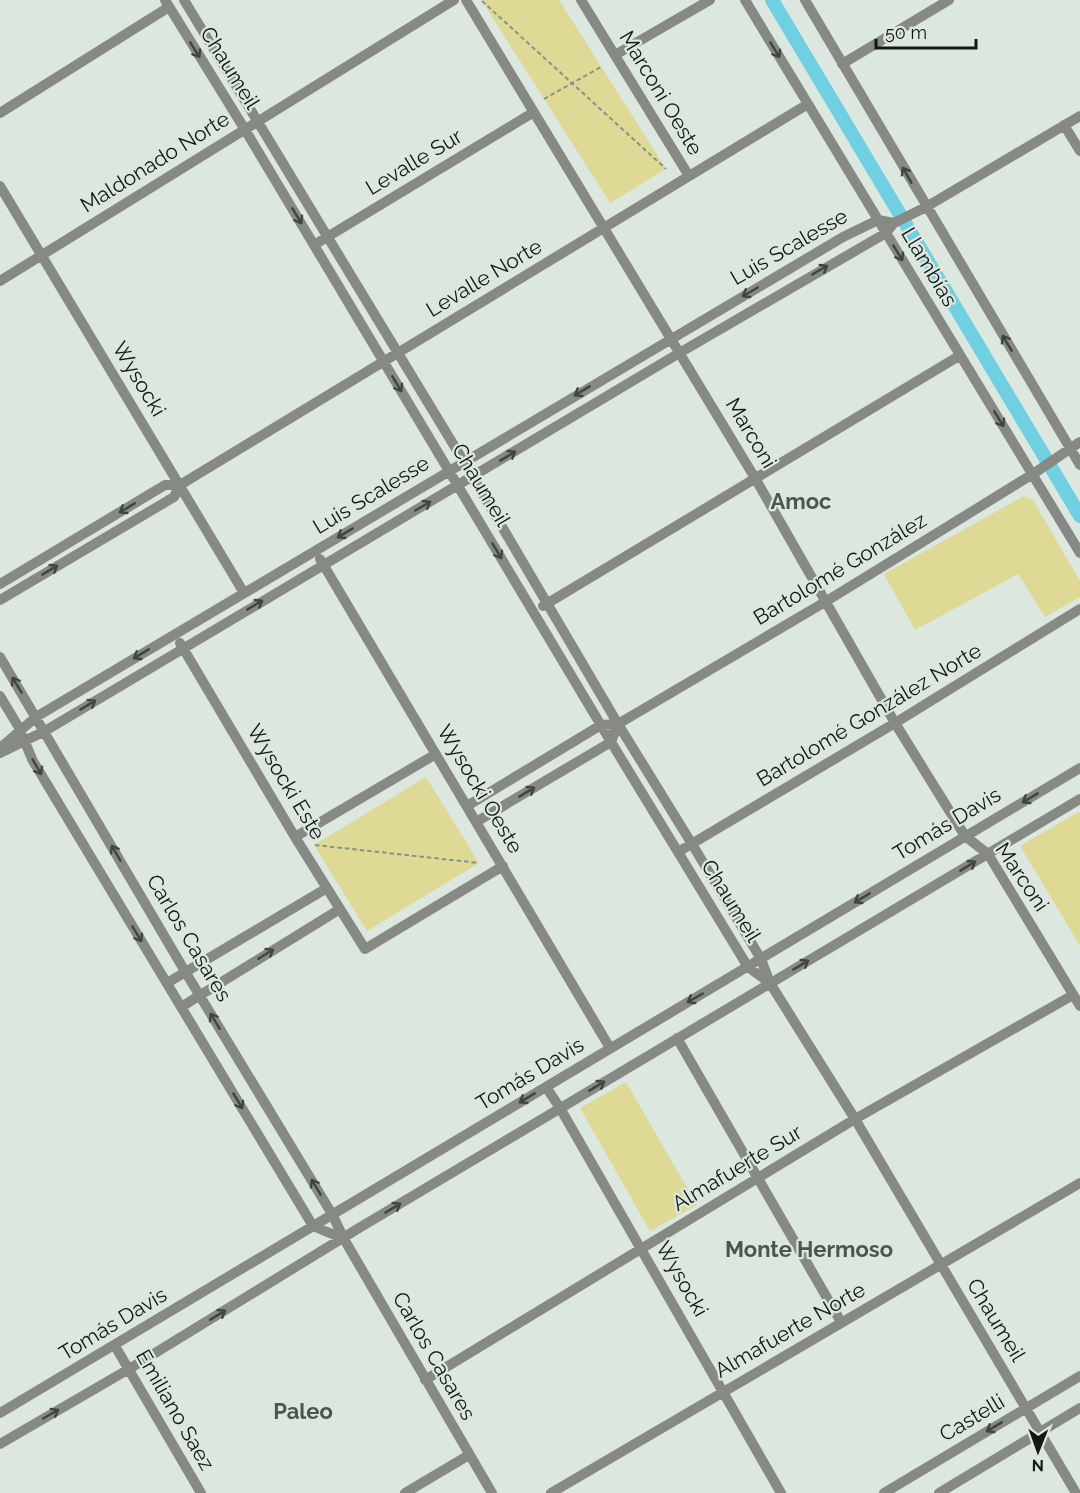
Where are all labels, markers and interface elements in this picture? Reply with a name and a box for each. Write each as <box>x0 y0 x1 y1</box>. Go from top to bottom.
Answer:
scale bar <box>876 12 976 50</box>
street label: Chaumeil <box>195 22 266 114</box>
text: 50 m <box>885 22 927 43</box>
street label: Marconi Oeste <box>615 26 708 159</box>
one-way arrow <box>190 41 202 58</box>
one-way arrow <box>770 41 782 58</box>
street label: Maldonado Norte <box>76 106 234 217</box>
street label: Levalle Sur <box>361 123 467 200</box>
one-way arrow <box>901 167 913 184</box>
street label: Luis Scalesse <box>726 203 852 290</box>
one-way arrow <box>291 207 303 224</box>
street label: Llambías <box>896 223 963 311</box>
street label: Levalle Norte <box>421 233 546 322</box>
one-way arrow <box>892 244 904 261</box>
one-way arrow <box>811 264 828 276</box>
one-way arrow <box>742 286 759 298</box>
one-way arrow <box>1001 335 1013 352</box>
street label: Wysocki <box>107 337 171 421</box>
one-way arrow <box>392 375 404 392</box>
one-way arrow <box>574 385 591 397</box>
street label: Marconi <box>721 393 782 472</box>
one-way arrow <box>994 410 1006 427</box>
street label: Chaumeil <box>447 439 516 531</box>
one-way arrow <box>499 449 516 461</box>
street label: Luis Scalesse <box>308 450 433 539</box>
district label: Amoc <box>770 488 832 514</box>
one-way arrow <box>414 499 431 511</box>
one-way arrow <box>119 502 136 514</box>
street label: Bartolomé González <box>749 507 931 630</box>
one-way arrow <box>337 527 354 539</box>
one-way arrow <box>492 542 504 559</box>
one-way arrow <box>41 564 58 576</box>
one-way arrow <box>246 598 263 610</box>
street label: Bartolomé González Norte <box>752 638 986 792</box>
one-way arrow <box>133 649 151 660</box>
one-way arrow <box>10 677 22 694</box>
one-way arrow <box>79 698 96 710</box>
street label: Wysocki Este <box>242 720 331 844</box>
street label: Wysocki Oeste <box>432 720 529 858</box>
one-way arrow <box>32 757 43 775</box>
street label: Tomás Davis <box>888 782 1005 865</box>
one-way arrow <box>518 786 535 798</box>
one-way arrow <box>1022 792 1039 804</box>
street label: Marconi <box>990 838 1054 916</box>
one-way arrow <box>109 845 121 862</box>
street label: Chaumeil <box>696 855 767 947</box>
one-way arrow <box>959 859 976 871</box>
street label: Carlos Casares <box>142 870 237 1006</box>
one-way arrow <box>854 892 871 904</box>
one-way arrow <box>132 925 144 942</box>
one-way arrow <box>257 947 274 959</box>
one-way arrow <box>792 958 809 970</box>
one-way arrow <box>687 993 704 1005</box>
one-way arrow <box>208 1013 220 1030</box>
street label: Tomás Davis <box>471 1032 588 1115</box>
one-way arrow <box>588 1080 605 1092</box>
one-way arrow <box>232 1092 244 1109</box>
one-way arrow <box>519 1092 536 1104</box>
street label: Almafuerte Sur <box>667 1119 807 1216</box>
one-way arrow <box>309 1179 321 1196</box>
one-way arrow <box>384 1201 401 1213</box>
district label: Monte Hermoso <box>725 1236 893 1262</box>
street label: Wysocki <box>651 1237 714 1321</box>
street label: Chaumeil <box>962 1274 1031 1366</box>
street label: Almafuerte Norte <box>710 1276 869 1383</box>
street label: Tomás Davis <box>54 1282 171 1365</box>
street label: Carlos Casares <box>388 1287 481 1424</box>
one-way arrow <box>209 1308 226 1320</box>
street label: Emiliano Saez <box>131 1345 220 1474</box>
street label: Castelli <box>935 1389 1009 1447</box>
district label: Paleo <box>273 1398 333 1424</box>
one-way arrow <box>41 1408 59 1419</box>
north arrow <box>1008 1421 1068 1481</box>
one-way arrow <box>986 1422 1003 1434</box>
text: N <box>1031 1456 1044 1475</box>

